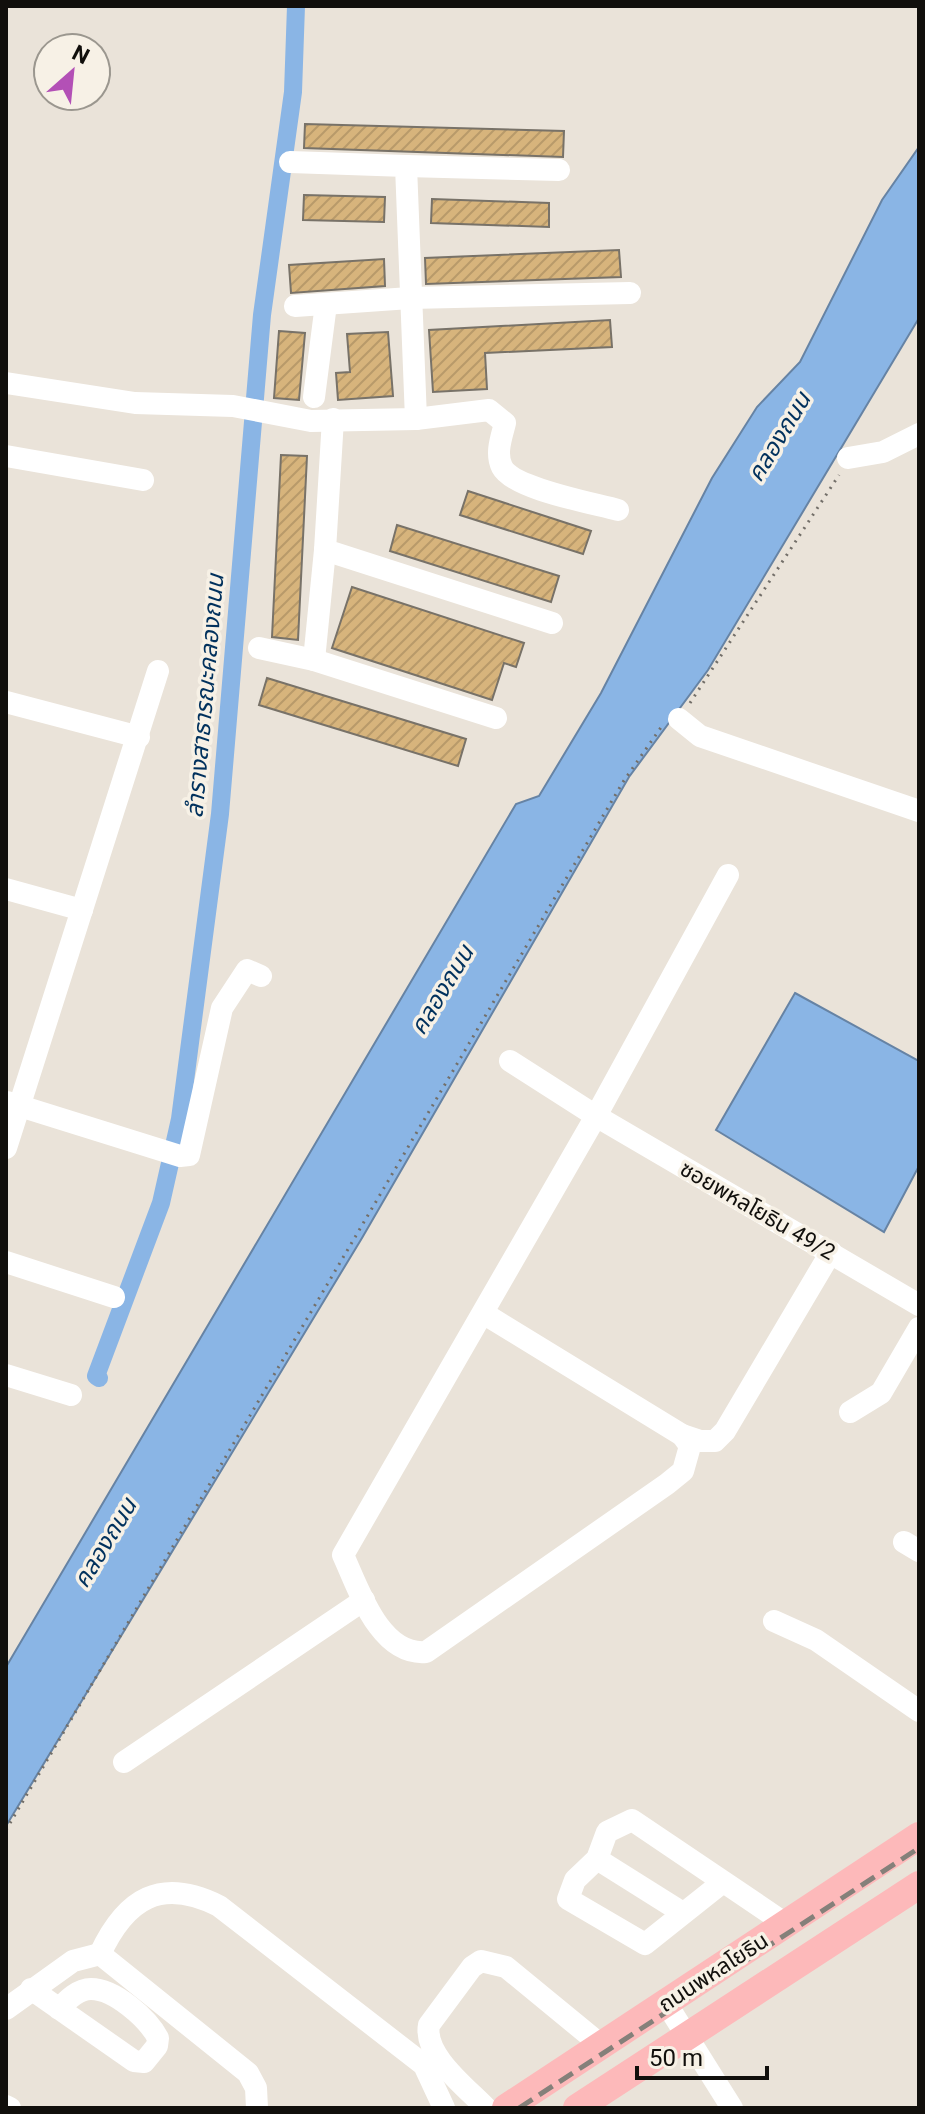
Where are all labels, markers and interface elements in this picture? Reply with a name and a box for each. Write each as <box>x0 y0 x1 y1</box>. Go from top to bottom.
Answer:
north arrow <box>32 32 112 112</box>
text: N <box>68 40 93 69</box>
water label: คลองถนน <box>742 386 817 487</box>
water label: ลำรางสาธารณะคลองถนน <box>180 572 230 819</box>
water label: คลองถนน <box>405 939 480 1040</box>
street label: ซอยพหลโยธิน 49/2 <box>676 1156 840 1265</box>
water label: คลองถนน <box>68 1492 143 1593</box>
street label: ถนนพหลโยธิน <box>654 1928 773 2017</box>
scale bar <box>637 2030 767 2080</box>
text: 50 m <box>649 2044 703 2072</box>

